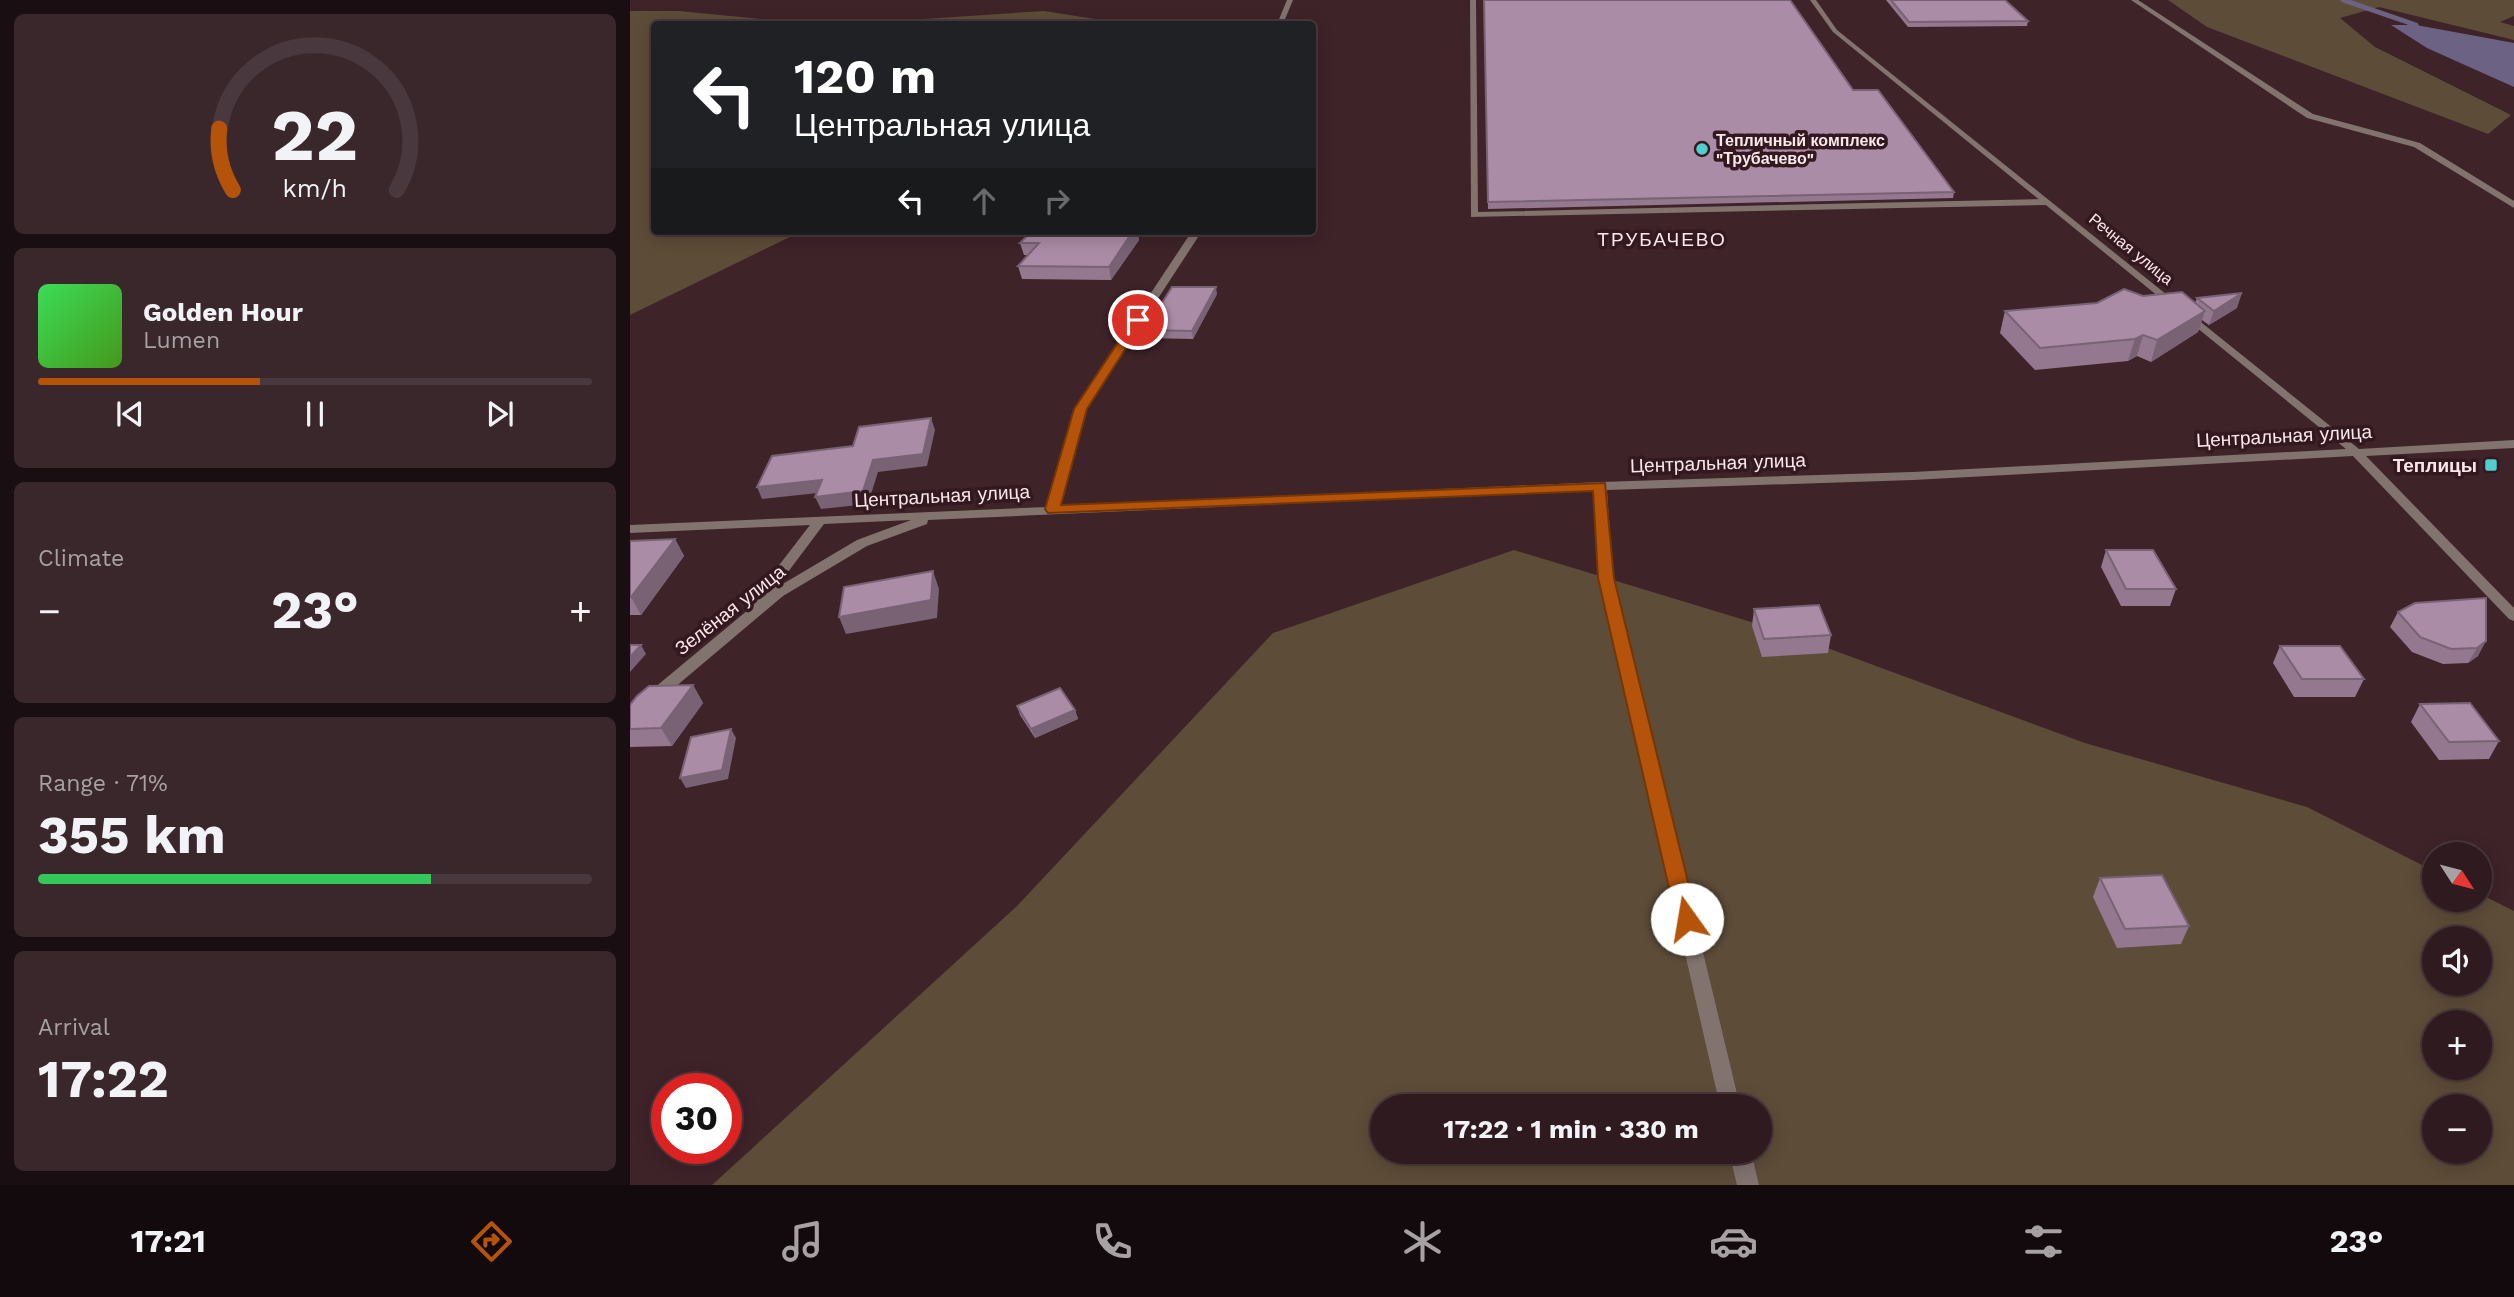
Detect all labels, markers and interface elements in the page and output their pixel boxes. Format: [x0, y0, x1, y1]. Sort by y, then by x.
text: 120 m [794, 47, 936, 105]
icon: left [679, 49, 770, 140]
text: 22 [272, 92, 358, 178]
text: Центральная улица [794, 106, 1090, 144]
place label: Тепличный комплекс "Трубачево" [1716, 131, 1885, 168]
marker: Тепличный комплекс "Трубачево" [1694, 141, 1710, 157]
text: km/h [283, 174, 347, 203]
icon: left [892, 182, 930, 220]
icon: ahead [965, 182, 1003, 220]
icon: right [1038, 182, 1076, 220]
street label: Речная улица [2085, 209, 2177, 289]
district label: ТРУБАЧЕВО [1597, 228, 1727, 251]
pin [1108, 290, 1168, 350]
text: Golden Hour [143, 297, 303, 327]
icon: arrive [1119, 301, 1157, 339]
text: Lumen [143, 327, 220, 354]
icon: previous [111, 395, 149, 433]
icon: pause [296, 395, 334, 433]
icon: next [481, 395, 519, 433]
street label: Центральная улица [2196, 420, 2373, 452]
street label: Центральная улица [1630, 448, 1807, 478]
place label: Теплицы [2393, 454, 2477, 477]
marker: Теплицы [2483, 457, 2499, 473]
street label: Центральная улица [854, 480, 1031, 512]
text: Climate [38, 545, 124, 572]
street label: Зелёная улица [670, 560, 790, 660]
text: 23° [271, 580, 359, 641]
text: − [38, 589, 61, 633]
text: + [569, 589, 592, 633]
text: Range · 71% [38, 770, 168, 797]
text: 355 km [38, 805, 226, 866]
north arrow [2422, 842, 2492, 912]
map controls [2422, 842, 2492, 1164]
position arrow [1650, 882, 1724, 956]
button: sound [2422, 926, 2492, 996]
button: + [2422, 1010, 2492, 1080]
text: Arrival [38, 1014, 110, 1041]
text: 17:22 [38, 1049, 169, 1110]
speed limit sign: 30 [651, 1073, 742, 1164]
button: − [2422, 1094, 2492, 1164]
text: 17:22 · 1 min · 330 m [1443, 1114, 1699, 1144]
icon: directions [467, 1217, 516, 1266]
icon: music [778, 1217, 827, 1266]
icon: phone [1088, 1217, 1137, 1266]
icon: climate [1398, 1217, 1447, 1266]
icon: car [1709, 1217, 1758, 1266]
icon: filters [2019, 1217, 2068, 1266]
text: 17:21 [131, 1222, 206, 1260]
text: 23° [2329, 1222, 2383, 1260]

